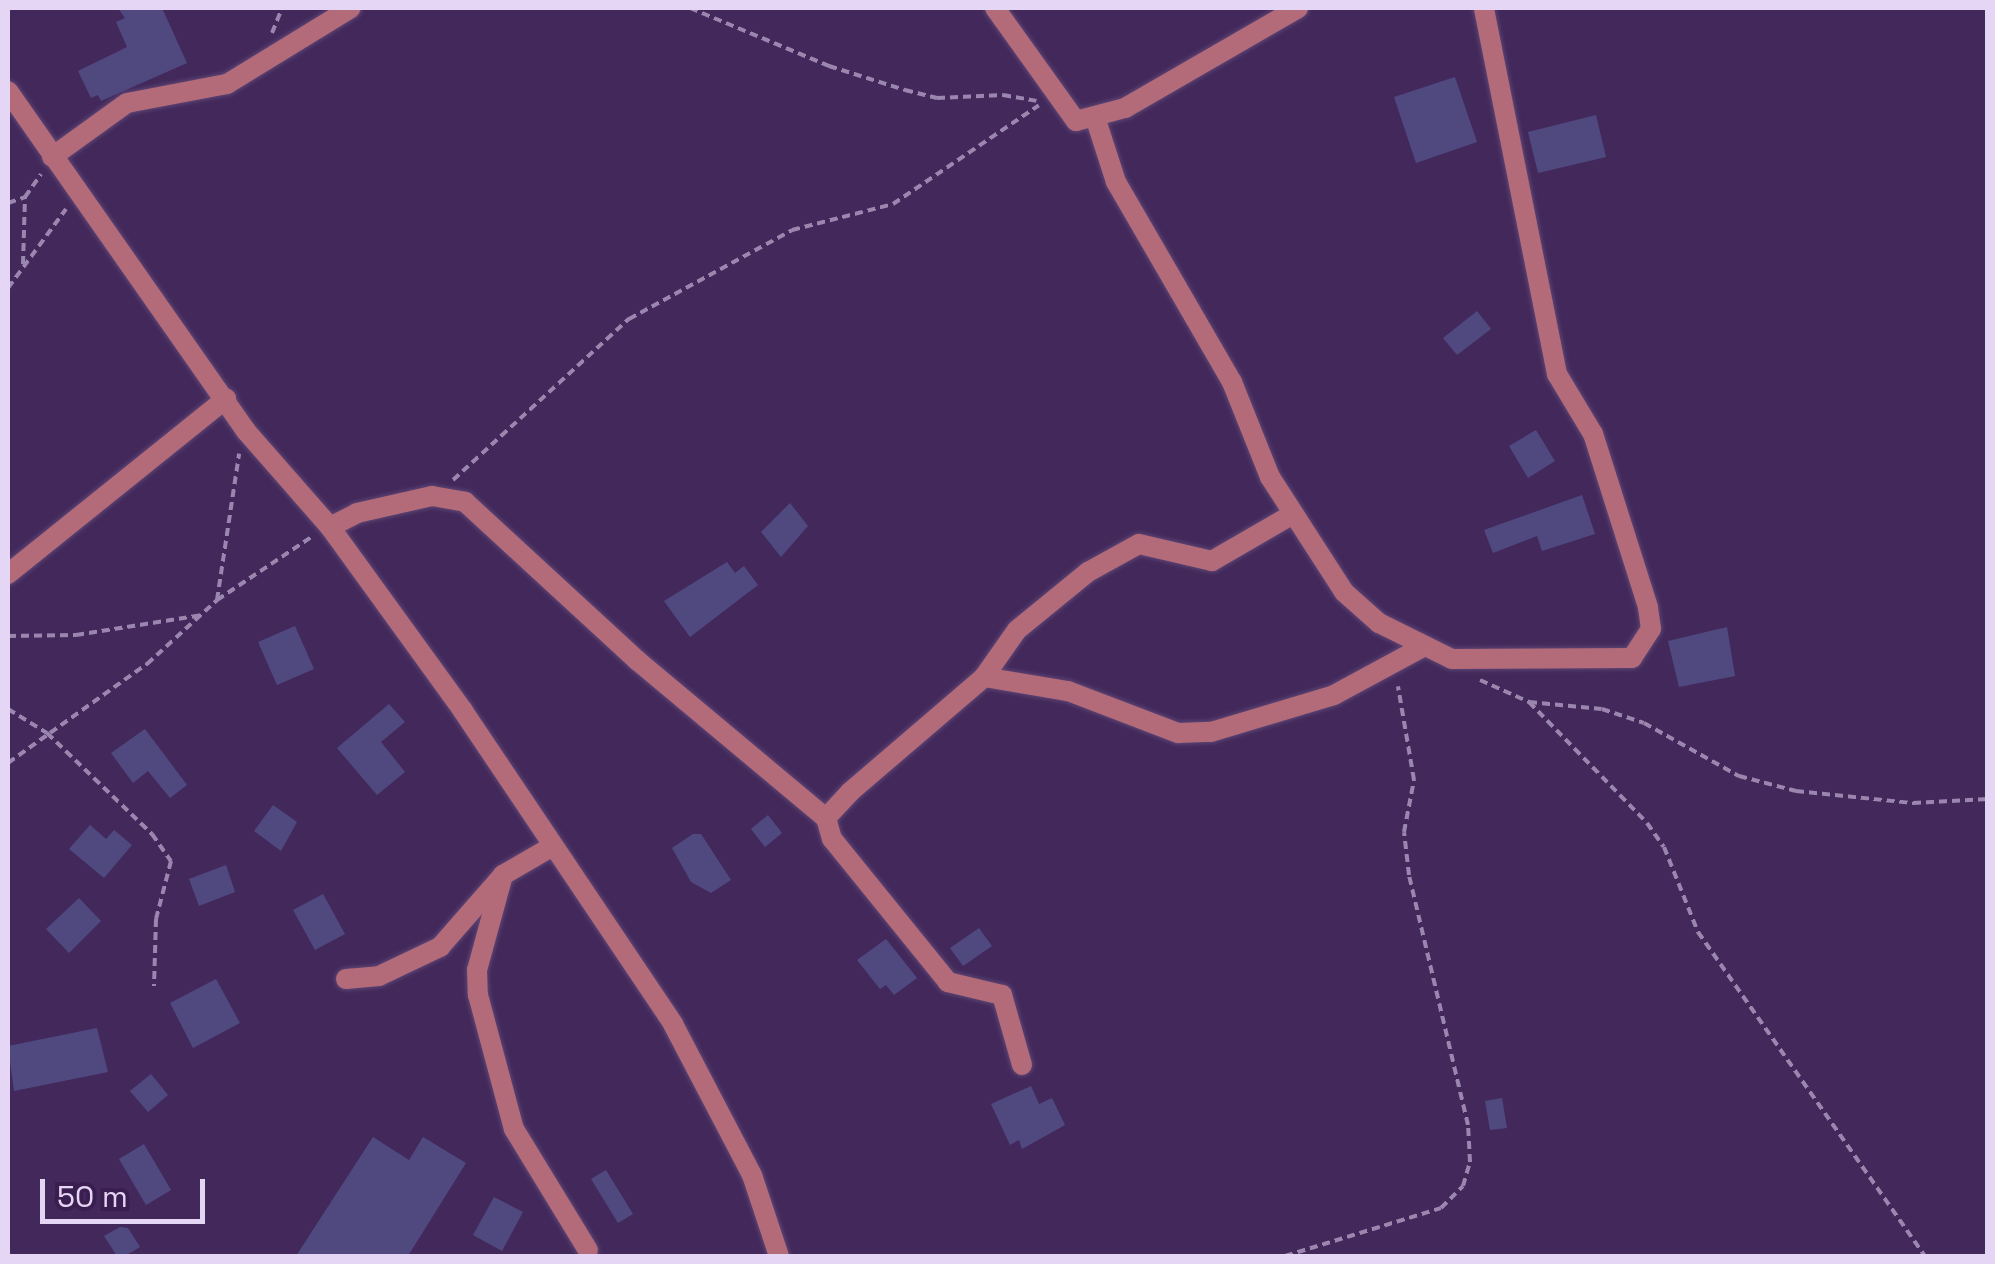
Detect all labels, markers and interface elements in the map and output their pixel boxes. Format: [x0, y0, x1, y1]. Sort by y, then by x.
scale bar [45, 1159, 210, 1221]
text: 50 m [57, 1177, 128, 1216]

